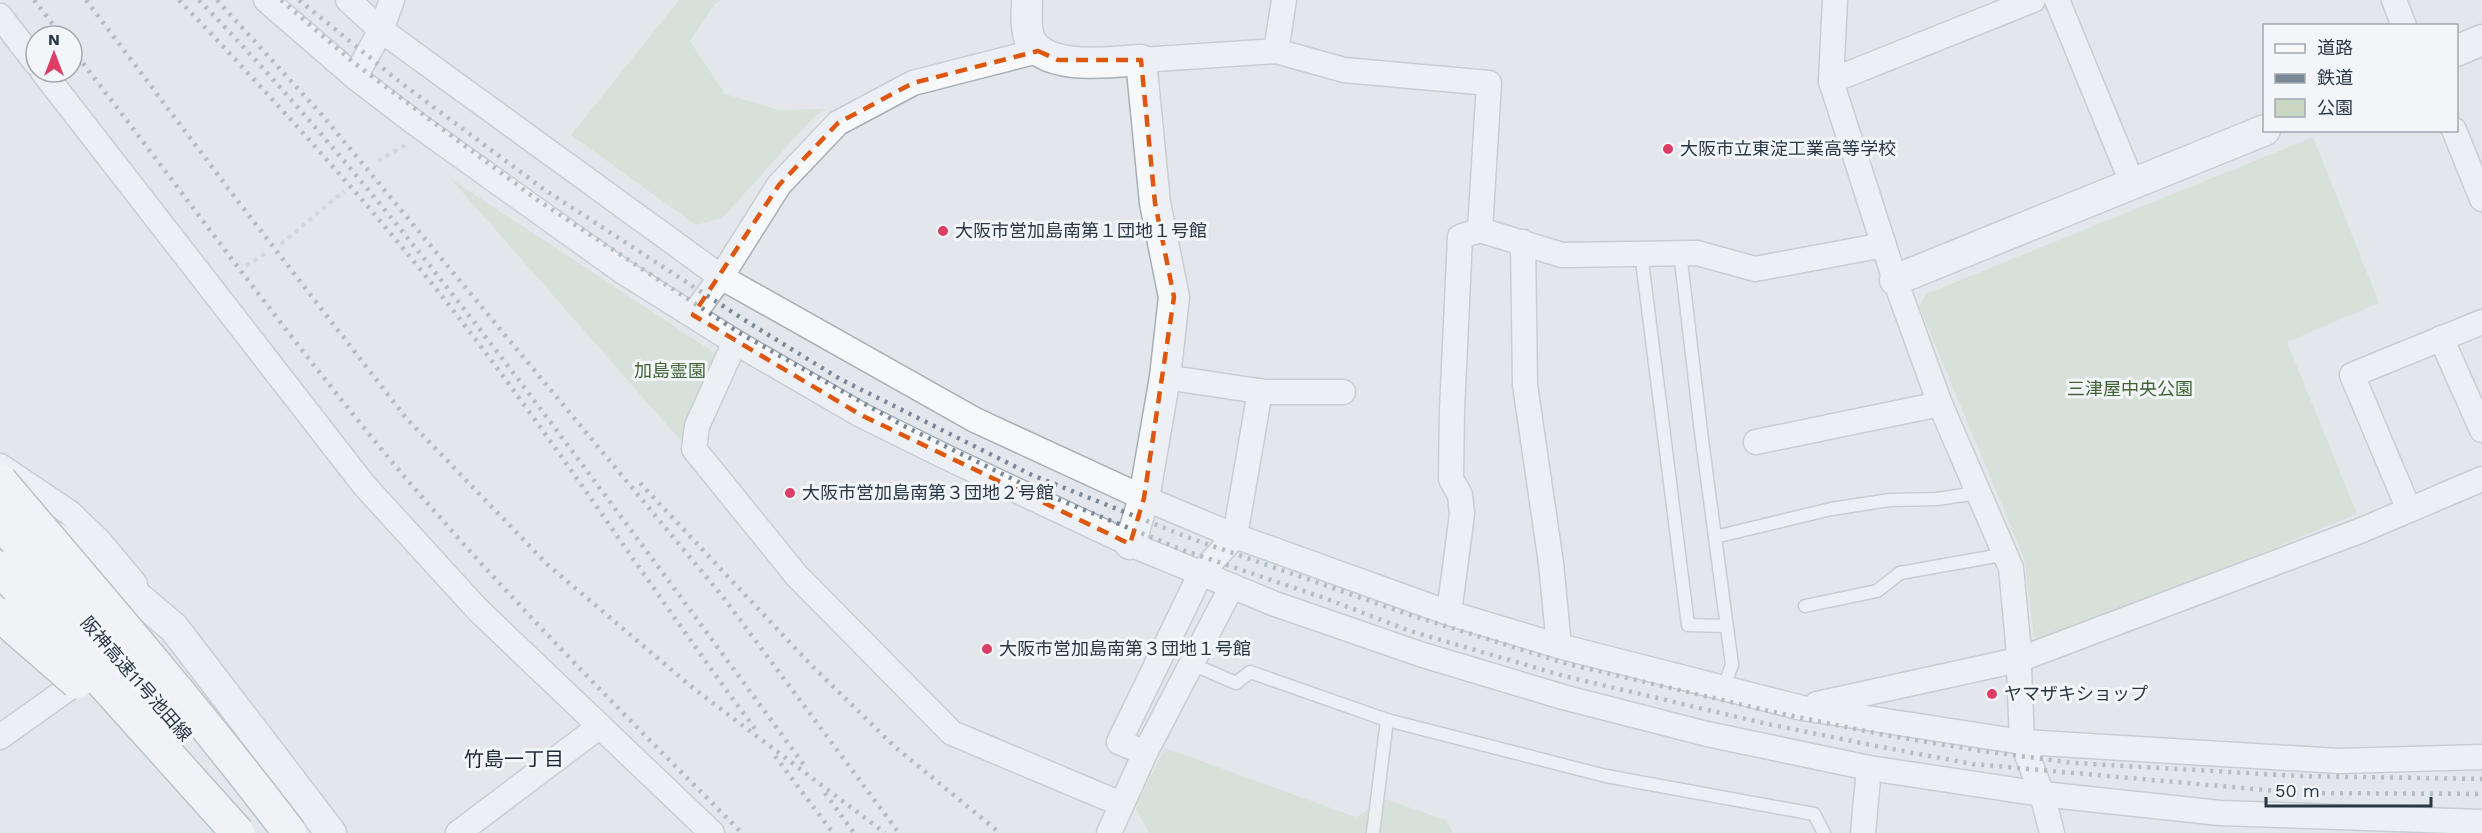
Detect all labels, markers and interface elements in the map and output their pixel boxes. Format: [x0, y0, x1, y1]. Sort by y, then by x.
north arrow [24, 24, 84, 84]
legend [2263, 24, 2458, 132]
text: N [48, 30, 60, 49]
text: 道路 [2317, 37, 2353, 58]
text: 鉄道 [2317, 67, 2353, 88]
text: 公園 [2317, 97, 2353, 118]
place label: 大阪市立東淀工業高等学校 [1680, 138, 1896, 159]
marker: 大阪市立東淀工業高等学校 [1661, 142, 1675, 156]
place label: 大阪市営加島南第１団地１号館 [955, 220, 1207, 241]
marker: 大阪市営加島南第１団地１号館 [936, 224, 950, 238]
park label: 加島霊園 [634, 360, 706, 381]
park label: 三津屋中央公園 [2067, 378, 2193, 399]
place label: 大阪市営加島南第３団地２号館 [802, 482, 1054, 503]
marker: 大阪市営加島南第３団地２号館 [783, 486, 797, 500]
street label: 阪神高速11号池田線 [77, 612, 196, 745]
place label: 大阪市営加島南第３団地１号館 [999, 638, 1251, 659]
marker: 大阪市営加島南第３団地１号館 [980, 642, 994, 656]
place label: ヤマザキショップ [2004, 683, 2148, 704]
marker: ヤマザキショップ [1985, 687, 1999, 701]
district label: 竹島一丁目 [464, 747, 564, 771]
scale bar [2266, 770, 2431, 808]
text: 50 m [2275, 780, 2320, 801]

